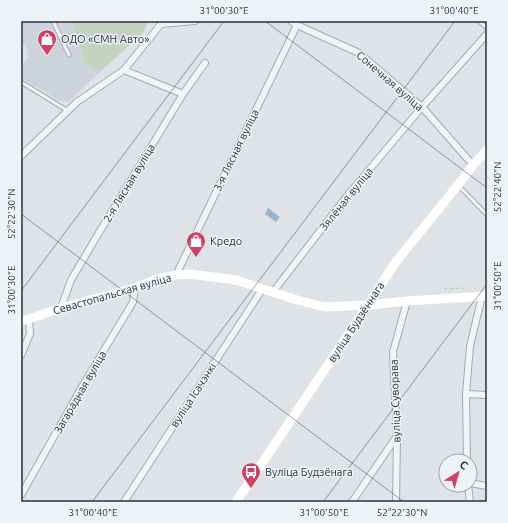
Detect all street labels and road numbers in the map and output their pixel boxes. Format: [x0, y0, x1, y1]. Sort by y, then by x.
street label: Сонечная вуліца [354, 49, 426, 113]
street label: 3-я Лясная вуліца [211, 107, 261, 193]
street label: 2-я Лясная вуліца [101, 142, 157, 224]
street label: Зялёная вуліца [317, 165, 375, 233]
street label: Севастопальская вуліца [52, 271, 172, 317]
street label: вуліца Будзённага [326, 280, 386, 364]
street label: Загарадная вуліца [51, 349, 109, 435]
street label: вуліца Суворава [388, 359, 402, 443]
street label: вуліца Ісачэнкі [168, 361, 218, 429]

